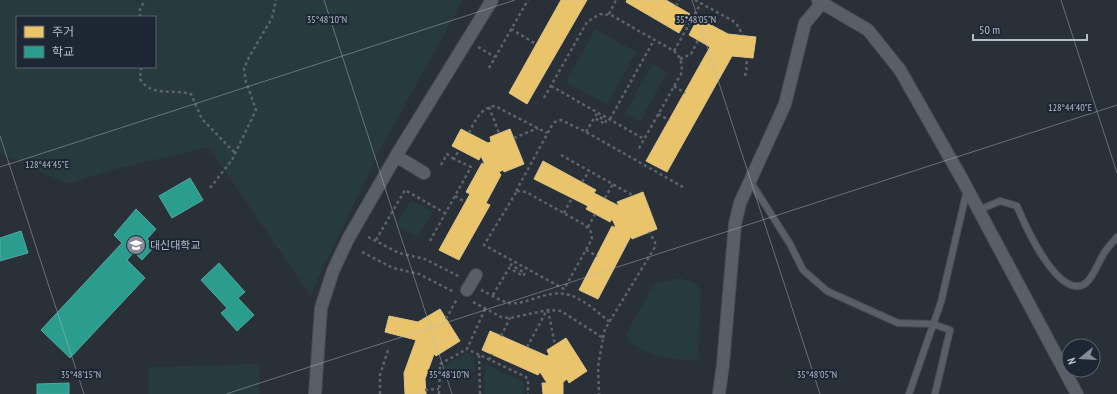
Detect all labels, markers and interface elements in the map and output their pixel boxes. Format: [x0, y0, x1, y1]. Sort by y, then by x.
text: 35°48'10"N [307, 13, 347, 26]
text: 35°48'05"N [676, 13, 716, 26]
legend [16, 16, 156, 68]
scale bar [973, 16, 1087, 42]
text: 50 m [979, 22, 1000, 37]
text: 주거 [52, 24, 74, 39]
text: 학교 [52, 44, 74, 59]
text: 128°44'40"E [1048, 101, 1092, 114]
text: 128°44'45"E [25, 158, 69, 171]
school or university icon: 대신대학교 [125, 234, 147, 256]
place label: 대신대학교 [150, 238, 201, 252]
north arrow [1061, 338, 1101, 378]
text: N [1064, 356, 1079, 366]
text: 35°48'15"N [61, 368, 101, 381]
text: 35°48'10"N [429, 368, 469, 381]
text: 35°48'05"N [797, 368, 837, 381]

